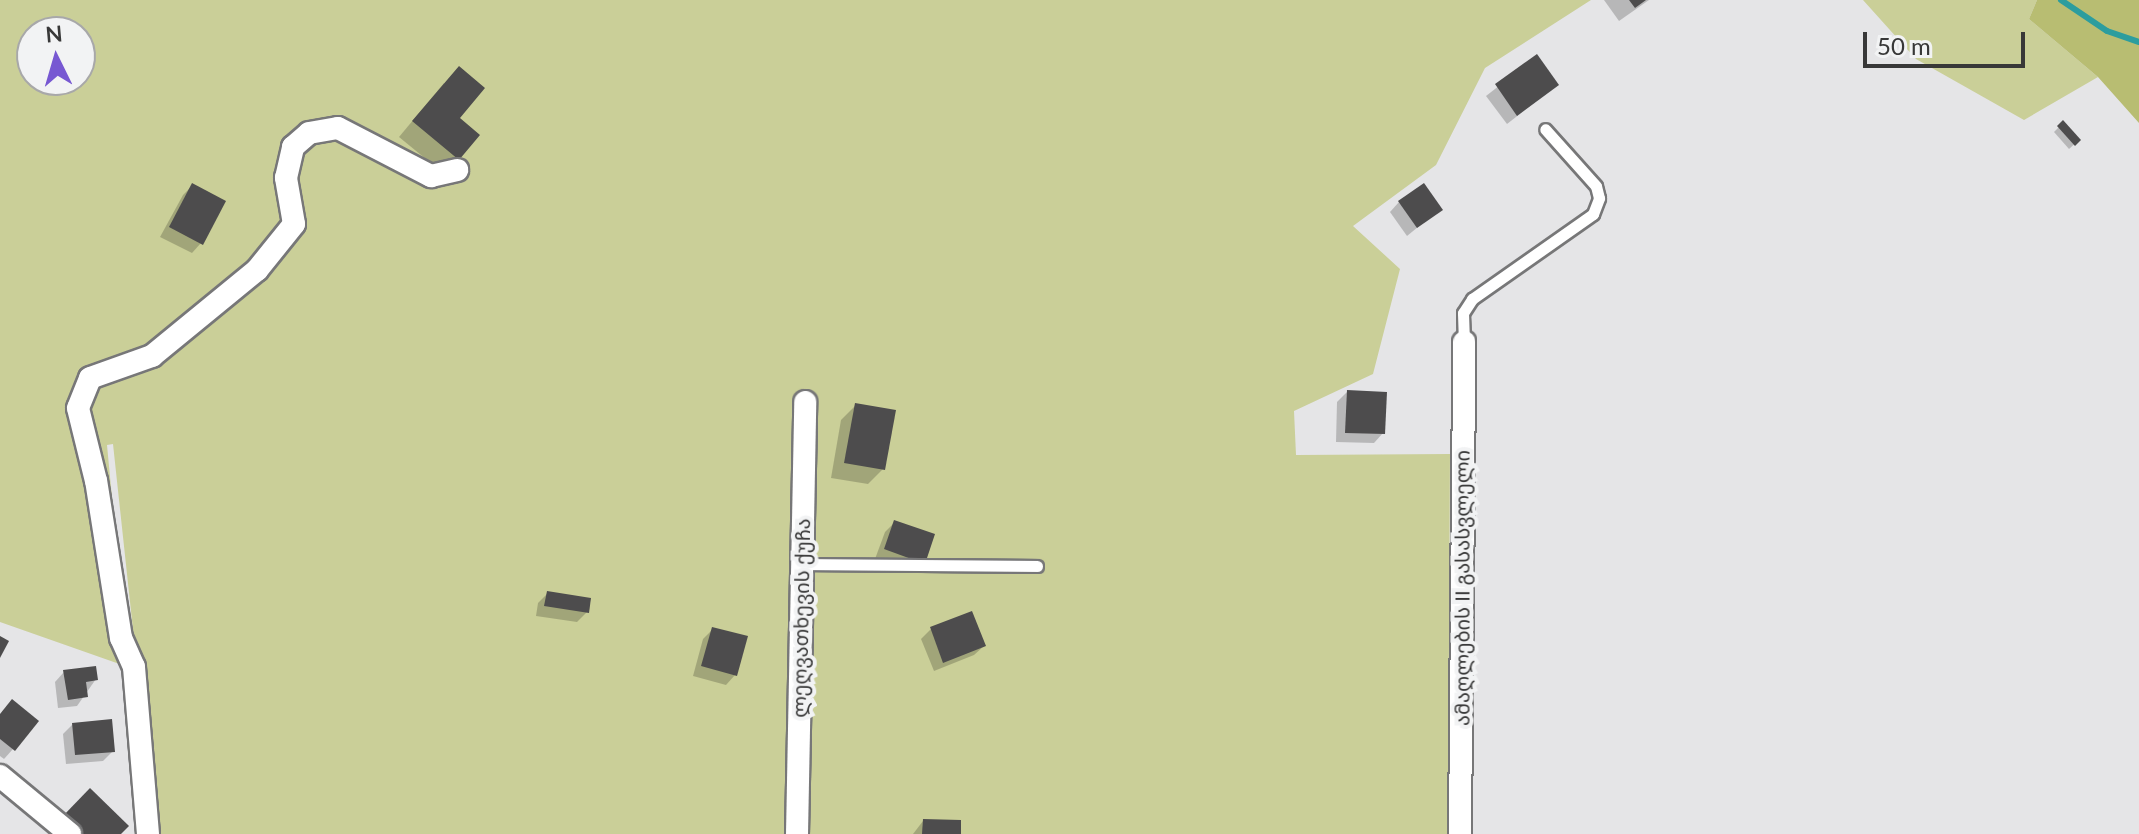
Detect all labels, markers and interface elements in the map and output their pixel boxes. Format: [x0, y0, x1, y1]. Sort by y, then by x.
north arrow [16, 16, 96, 96]
scale bar [1867, 16, 2029, 66]
text: N [44, 19, 64, 48]
text: 50 m [1877, 31, 1931, 60]
street label: ამაღლების II გასასვლელი [1450, 450, 1474, 726]
street label: ლეღვათხევის ქუჩა [787, 518, 815, 718]

